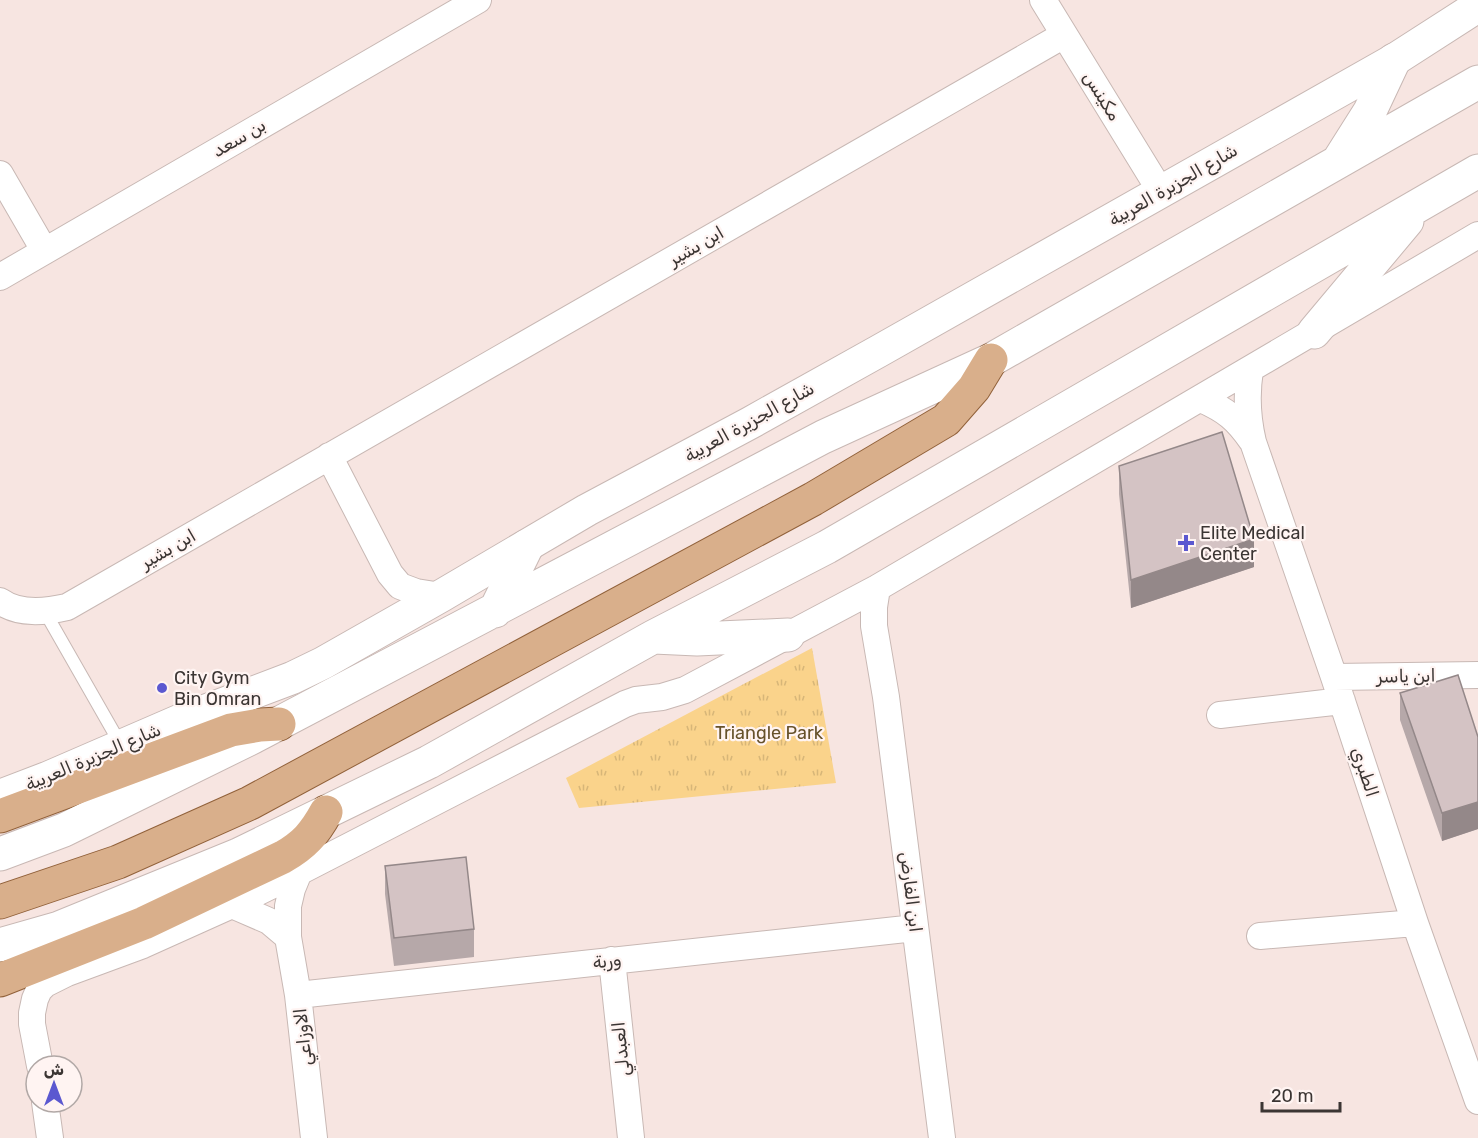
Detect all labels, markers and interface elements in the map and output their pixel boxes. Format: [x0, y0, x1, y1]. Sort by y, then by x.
street label: مكينس [1078, 67, 1126, 125]
street label: بن سعد [208, 114, 270, 162]
street label: شارع الجزيرة العربية [1105, 139, 1242, 232]
street label: ابن بشير [663, 221, 728, 271]
street label: شارع الجزيرة العربية [680, 377, 818, 468]
place label: Elite Medical Center [1200, 522, 1305, 565]
street label: ابن بشير [135, 524, 200, 574]
marker: Elite Medical Center [1177, 534, 1195, 552]
street label: ابن ياسر [1375, 664, 1436, 688]
place label: City Gym Bin Omran [174, 667, 261, 710]
marker: City Gym Bin Omran [155, 681, 169, 695]
street label: شارع الجزيرة العربية [22, 719, 165, 796]
park label: Triangle Park [715, 722, 824, 744]
street label: الطبري [1346, 744, 1383, 800]
street label: ابن الفارض [895, 851, 927, 933]
street label: وربة [591, 949, 623, 973]
street label: الاوزاعي [289, 1007, 319, 1067]
street label: العبدلي [607, 1020, 637, 1078]
north arrow [24, 1054, 84, 1114]
text: ش [44, 1060, 64, 1079]
scale bar [1262, 1075, 1340, 1113]
text: 20 m [1271, 1085, 1313, 1107]

